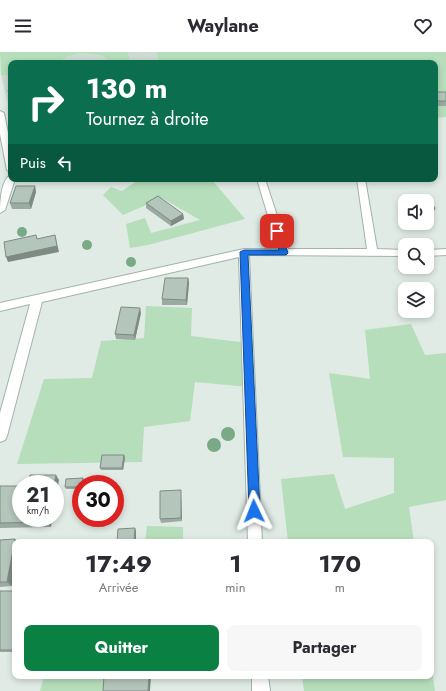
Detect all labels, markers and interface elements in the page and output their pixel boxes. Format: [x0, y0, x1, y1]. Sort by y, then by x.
text: Waylane [187, 13, 259, 39]
icon: menu [12, 15, 34, 37]
icon: heart [412, 15, 434, 37]
text: 130 m [86, 68, 168, 109]
icon: right [20, 76, 72, 128]
text: Tournez à droite [86, 106, 209, 132]
text: Puis [20, 152, 46, 174]
icon: left [54, 152, 76, 174]
map controls [398, 194, 434, 318]
button: sound [398, 194, 434, 230]
pin [260, 214, 294, 248]
icon: arrive [266, 220, 288, 242]
button: search [398, 238, 434, 274]
button: layers [398, 282, 434, 318]
speed limit sign: 30 [72, 475, 124, 527]
text: 21 [26, 481, 50, 510]
position arrow [233, 490, 275, 532]
text: km/h [27, 503, 49, 518]
text: 17:49 [85, 546, 152, 581]
text: 1 [229, 546, 241, 581]
text: 170 [318, 546, 361, 581]
text: Arrivée [99, 578, 138, 597]
text: min [225, 578, 246, 597]
text: m [335, 578, 345, 597]
button: Quitter [24, 625, 219, 671]
button: Partager [227, 625, 422, 671]

